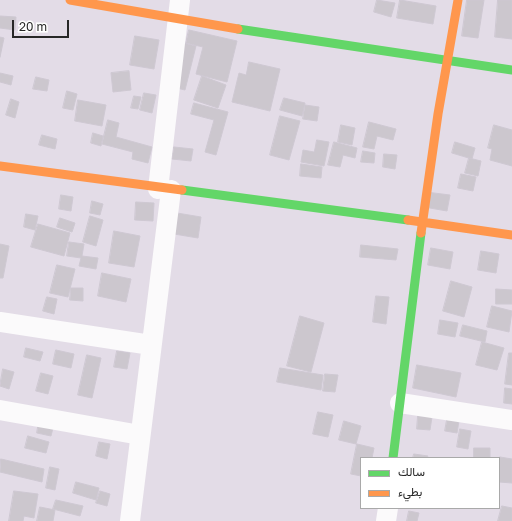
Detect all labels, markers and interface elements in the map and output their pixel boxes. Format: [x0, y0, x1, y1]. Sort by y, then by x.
scale bar [14, 12, 71, 38]
text: 20 m [19, 19, 47, 34]
legend [360, 457, 500, 509]
text: سالك [398, 464, 425, 479]
text: بطيء [398, 484, 422, 499]

